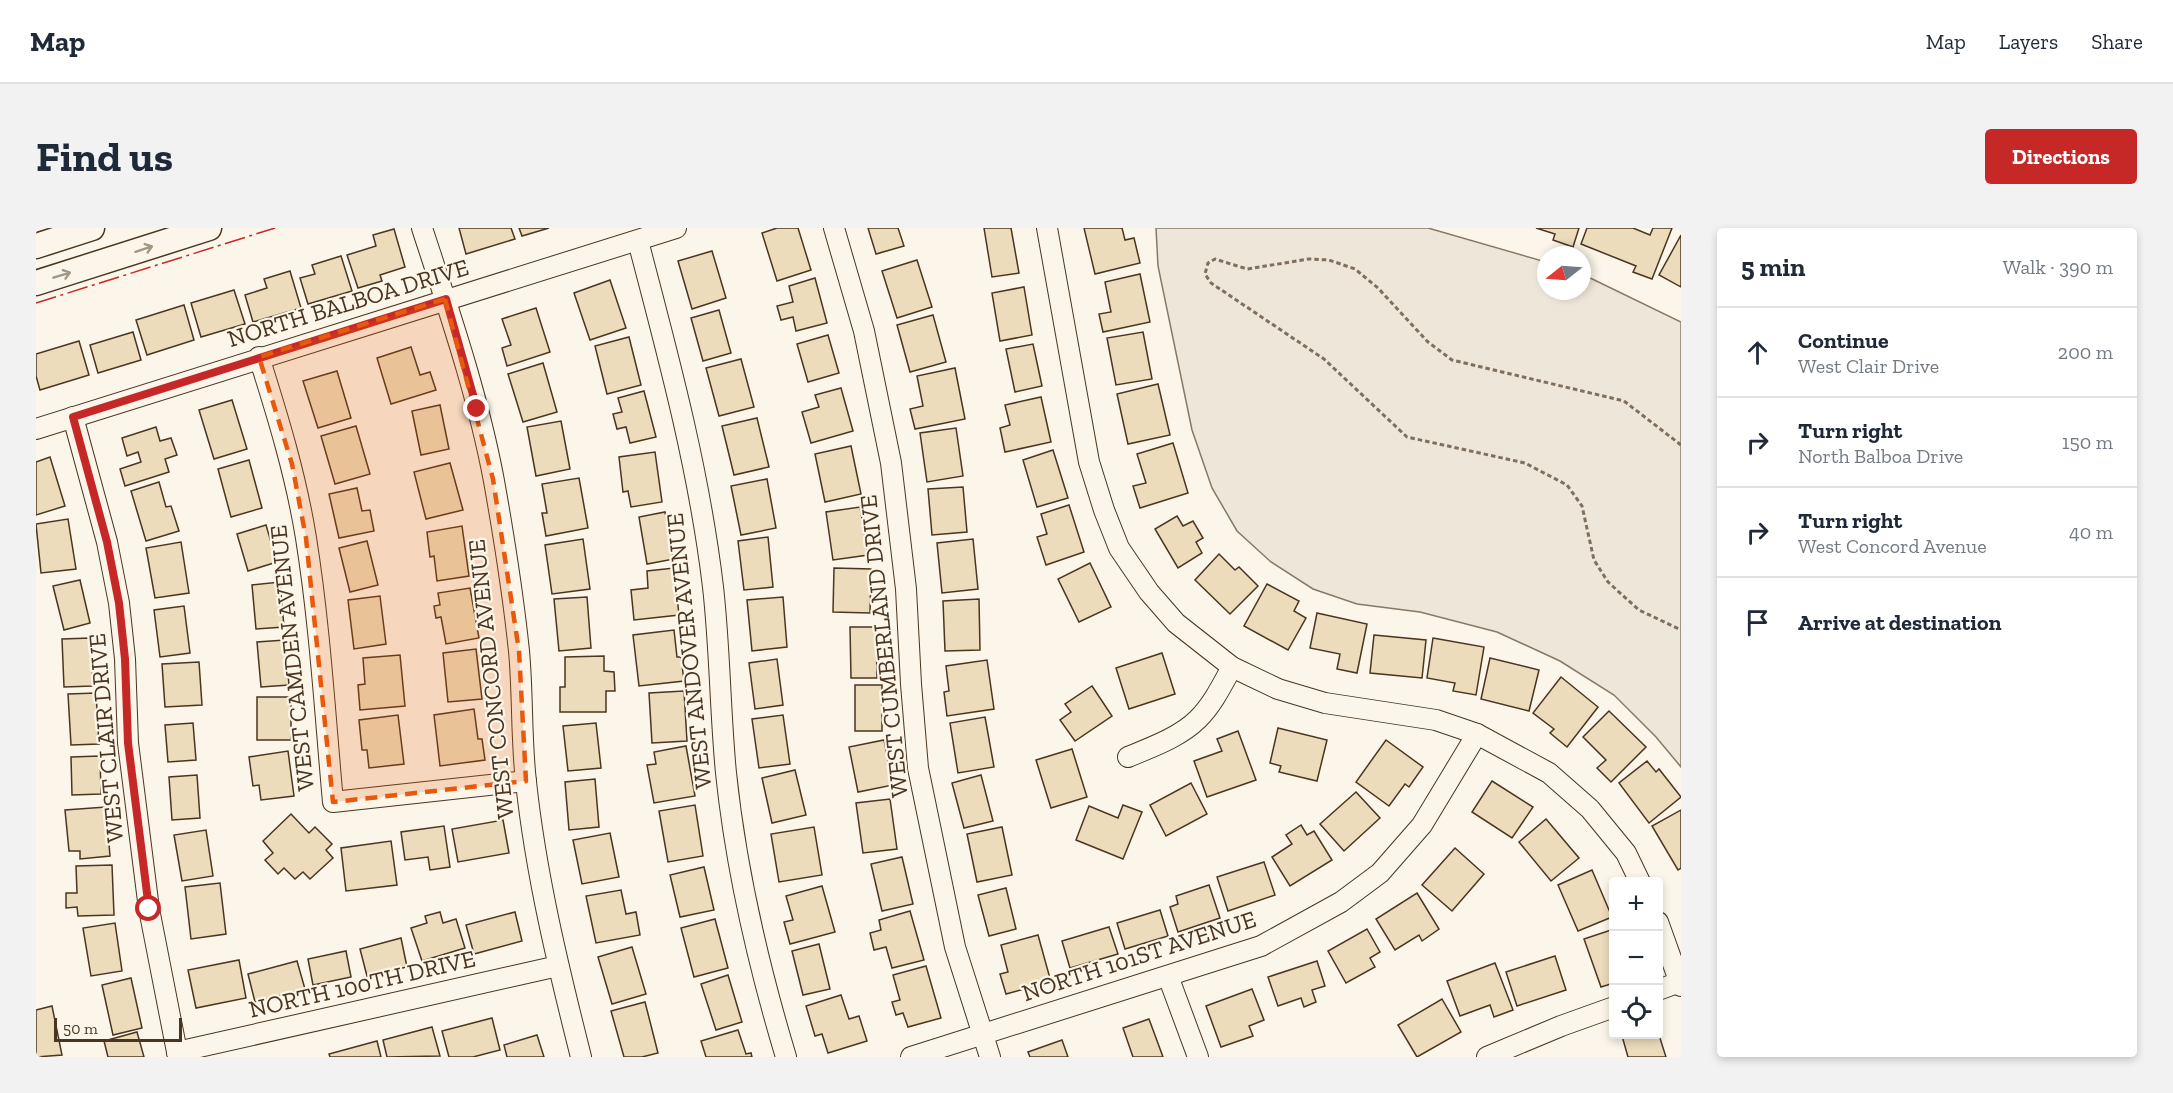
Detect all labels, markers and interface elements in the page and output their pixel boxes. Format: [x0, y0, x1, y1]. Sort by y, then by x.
text: Map [30, 25, 85, 58]
text: Map [1926, 29, 1966, 54]
text: Layers [1999, 29, 2058, 54]
text: Share [2091, 29, 2143, 54]
button: Directions [1985, 129, 2137, 184]
text: Find us [36, 131, 173, 182]
one-way arrow [134, 243, 153, 254]
north arrow [1537, 246, 1591, 300]
text: 5 min [1741, 251, 1805, 283]
street label: NORTH BALBOA DRIVE [224, 252, 472, 353]
text: Walk · 390 m [2003, 255, 2113, 279]
one-way arrow [52, 269, 71, 280]
text: Continue [1798, 327, 1889, 354]
icon: ahead [1741, 336, 1774, 369]
text: 200 m [2058, 340, 2113, 364]
text: West Clair Drive [1798, 354, 1939, 378]
route end [463, 395, 489, 421]
text: Turn right [1798, 417, 1902, 444]
icon: right [1741, 426, 1774, 459]
text: 150 m [2062, 430, 2113, 454]
text: North Balboa Drive [1798, 444, 1963, 468]
street label: WEST CUMBERLAND DRIVE [853, 493, 914, 799]
text: Turn right [1798, 507, 1902, 534]
street label: WEST ANDOVER AVENUE [660, 512, 717, 790]
icon: right [1741, 516, 1774, 549]
text: 40 m [2069, 520, 2113, 544]
street label: WEST CAMDEN AVENUE [263, 524, 320, 792]
text: West Concord Avenue [1798, 534, 1987, 558]
street label: WEST CONCORD AVENUE [461, 538, 520, 820]
icon: arrive [1741, 606, 1774, 639]
text: Arrive at destination [1798, 609, 2001, 636]
street label: WEST CLAIR DRIVE [82, 632, 129, 844]
map controls [1609, 877, 1663, 1039]
button: + [1609, 877, 1663, 931]
route start [135, 895, 161, 921]
street label: NORTH 101ST AVENUE [1018, 904, 1260, 1007]
button: − [1609, 931, 1663, 985]
street label: NORTH 100TH DRIVE [246, 943, 478, 1024]
button: locate [1609, 985, 1663, 1039]
scale bar [54, 1015, 182, 1042]
text: 50 m [63, 1019, 98, 1038]

